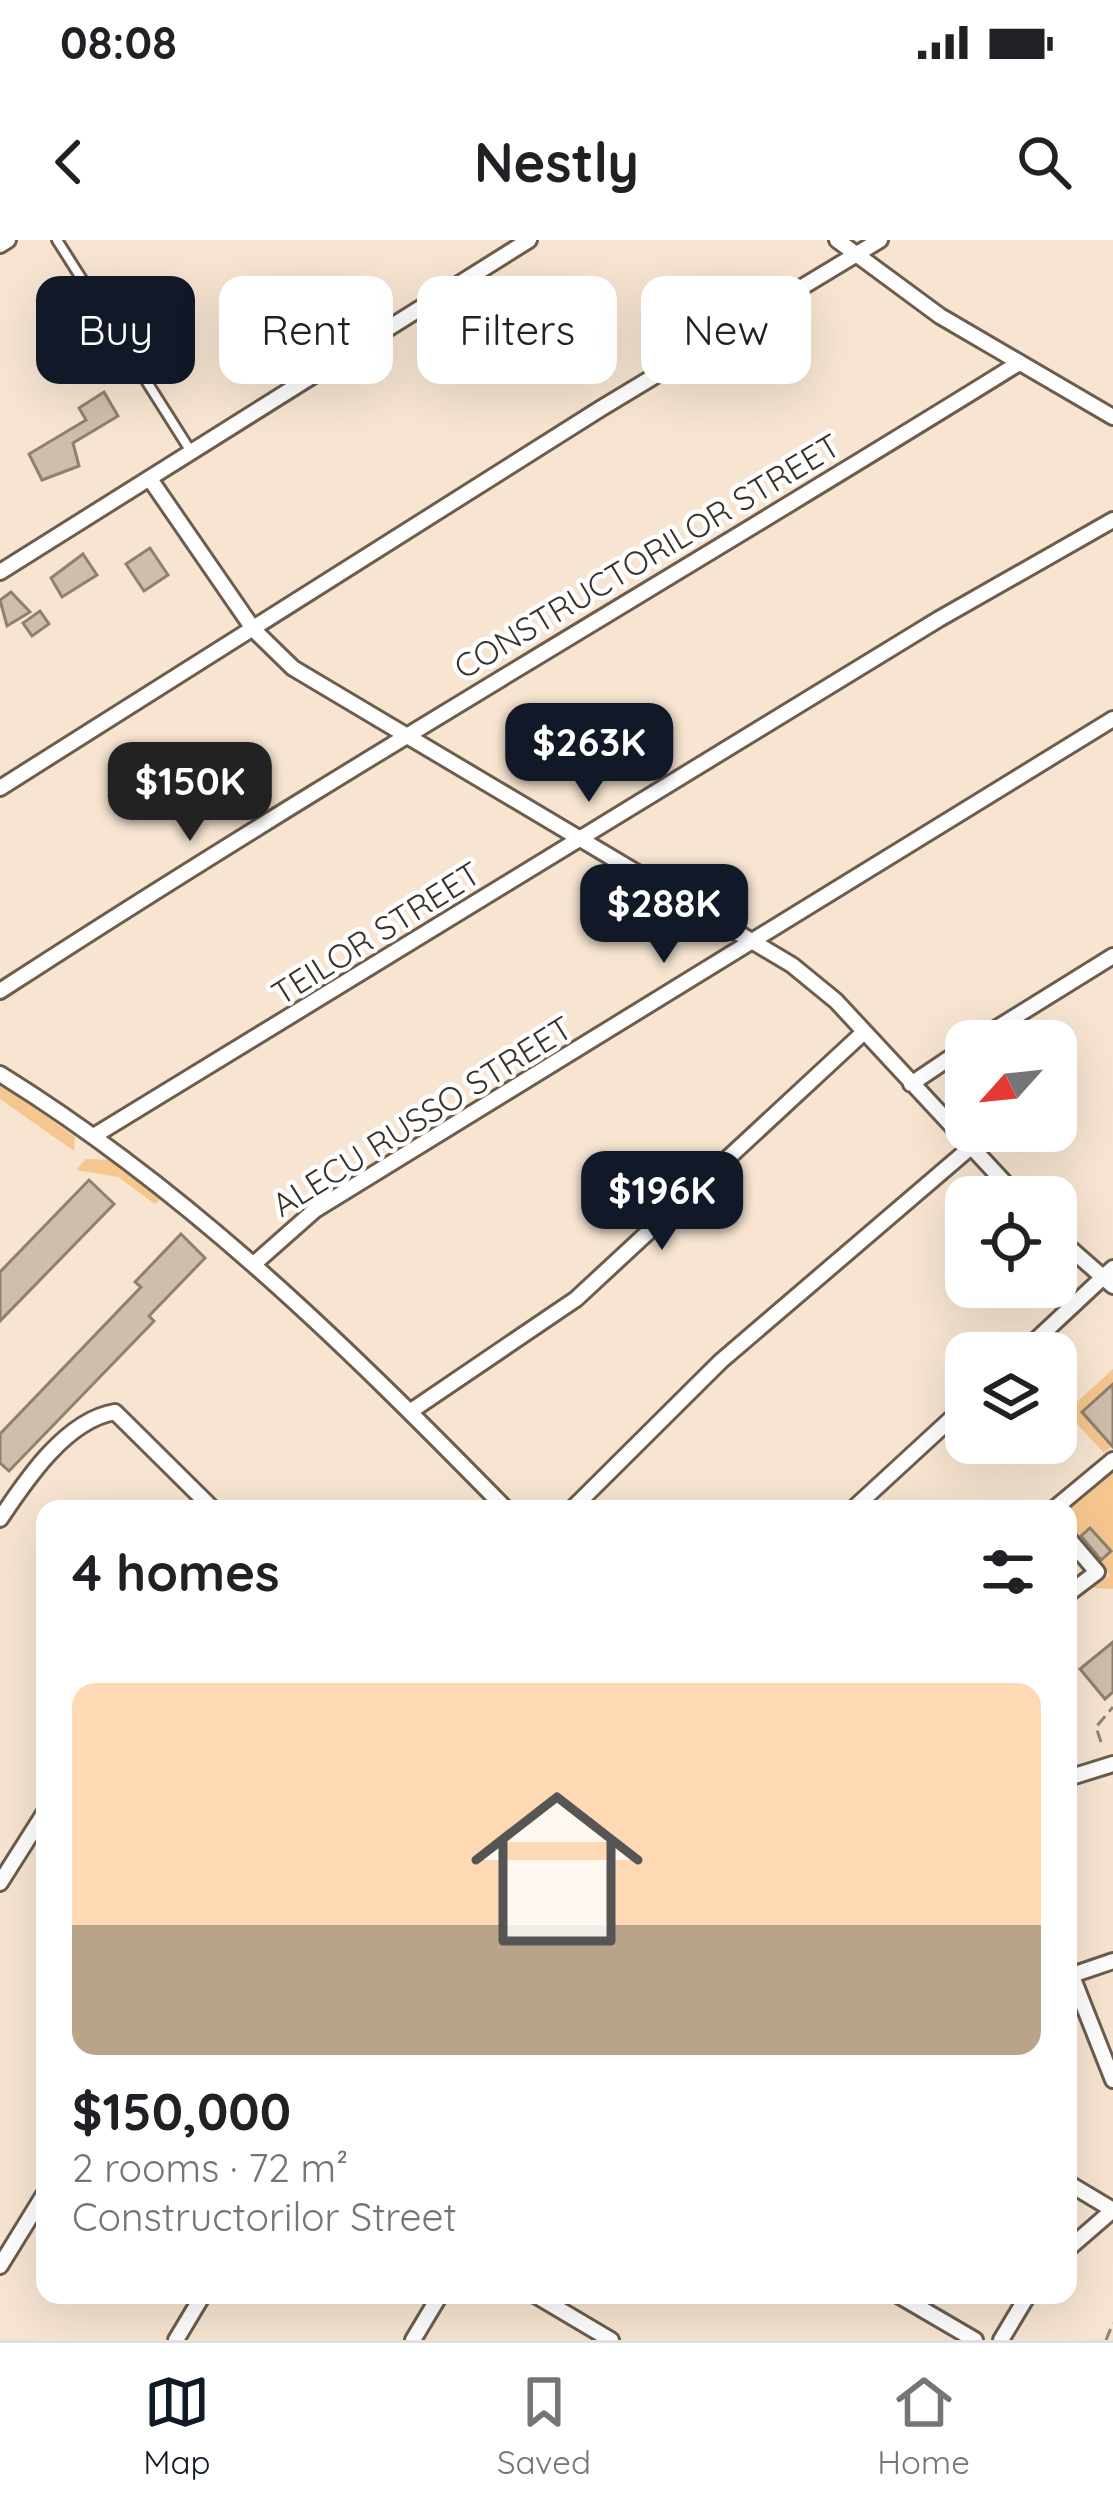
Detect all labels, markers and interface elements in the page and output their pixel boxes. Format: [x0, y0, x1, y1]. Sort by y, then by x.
text: 08:08 [60, 14, 177, 70]
text: Nestly [474, 128, 639, 196]
icon: back [36, 129, 102, 195]
icon: search [1011, 129, 1077, 195]
chip: Buy [36, 276, 195, 384]
chip: Rent [219, 276, 393, 384]
chip: Filters [417, 276, 617, 384]
chip: New [641, 276, 811, 384]
street label: CONSTRUCTORILOR STREET [446, 424, 847, 687]
pin: $263K [505, 703, 673, 805]
text: $263K [532, 717, 646, 766]
pin: $150K [106, 742, 274, 844]
text: $150K [135, 756, 245, 805]
street label: TEILOR STREET [264, 852, 488, 1013]
pin: $288K [580, 864, 748, 966]
text: $288K [607, 878, 721, 927]
street label: ALECU RUSSO STREET [264, 1006, 579, 1225]
north arrow [945, 1020, 1077, 1152]
map controls [945, 1020, 1077, 1464]
pin: $196K [578, 1151, 746, 1253]
text: $196K [608, 1165, 716, 1214]
button: locate [945, 1176, 1077, 1308]
button: layers [945, 1332, 1077, 1464]
icon: filters [975, 1539, 1041, 1605]
text: 4 homes [72, 1540, 280, 1604]
icon: home [449, 1761, 665, 1977]
text: $150,000 [72, 2079, 291, 2143]
text: 2 rooms · 72 m² [72, 2143, 348, 2192]
text: Constructorilor Street [72, 2192, 457, 2241]
tab: Map [143, 2369, 210, 2482]
tab: Saved [497, 2369, 591, 2482]
tab: Home [877, 2369, 970, 2482]

